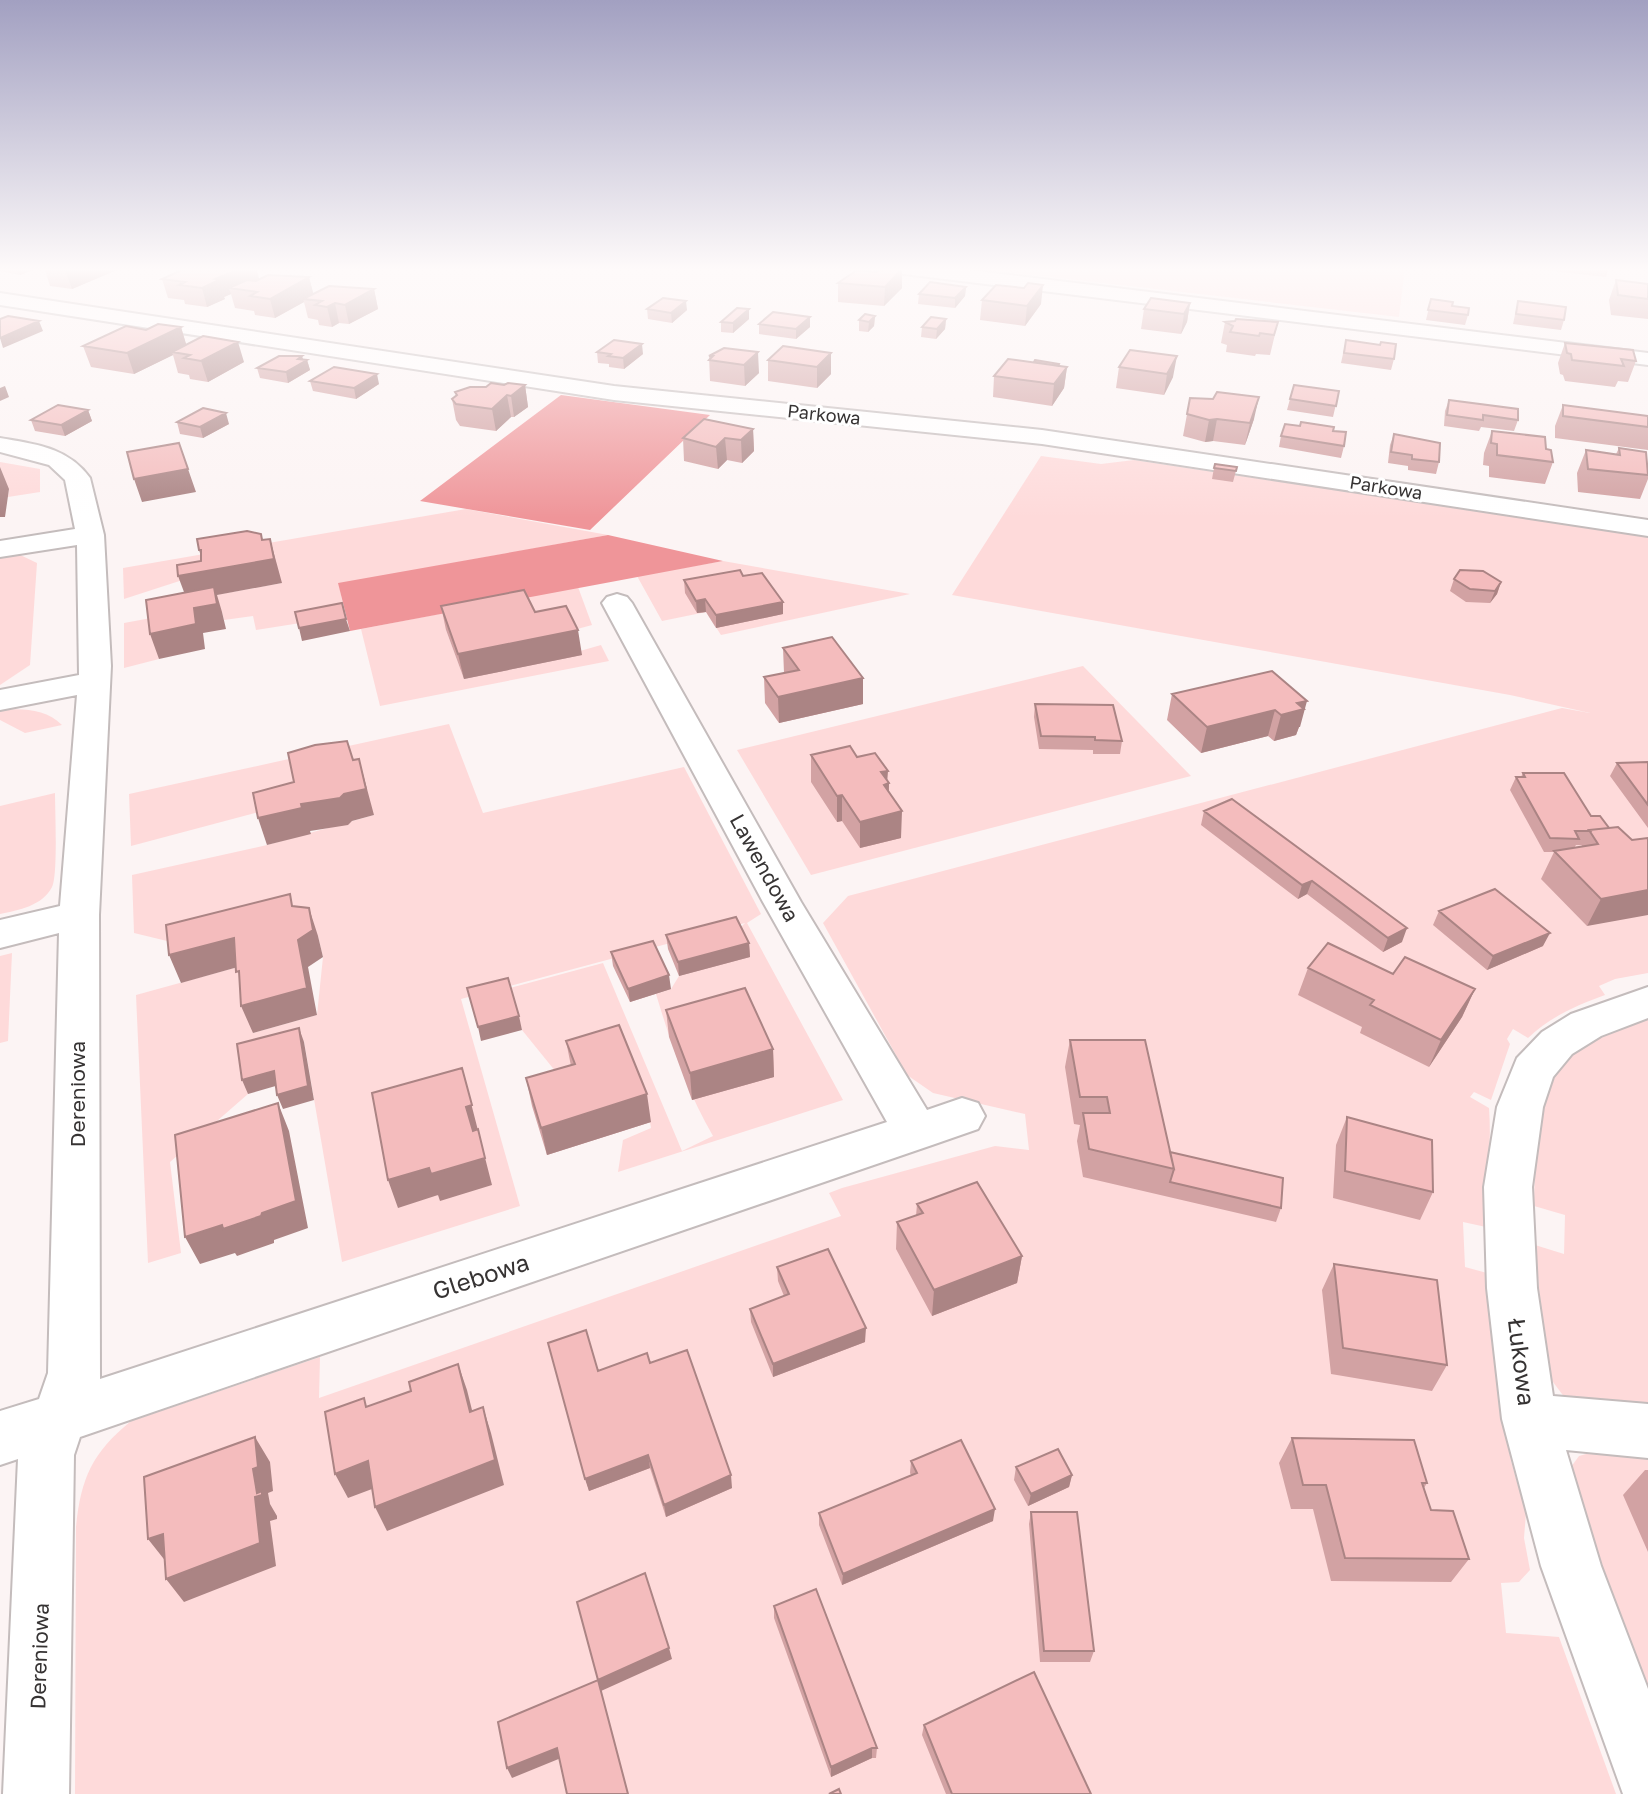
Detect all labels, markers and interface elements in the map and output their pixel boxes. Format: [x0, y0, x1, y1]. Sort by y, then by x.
street label: Parkowa [786, 399, 862, 429]
street label: Parkowa [1348, 470, 1424, 504]
street label: Lawendowa [725, 809, 805, 926]
street label: Dereniowa [64, 1041, 90, 1147]
street label: Glebowa [429, 1246, 532, 1305]
street label: Łukowa [1503, 1316, 1542, 1407]
street label: Dereniowa [24, 1602, 54, 1710]

